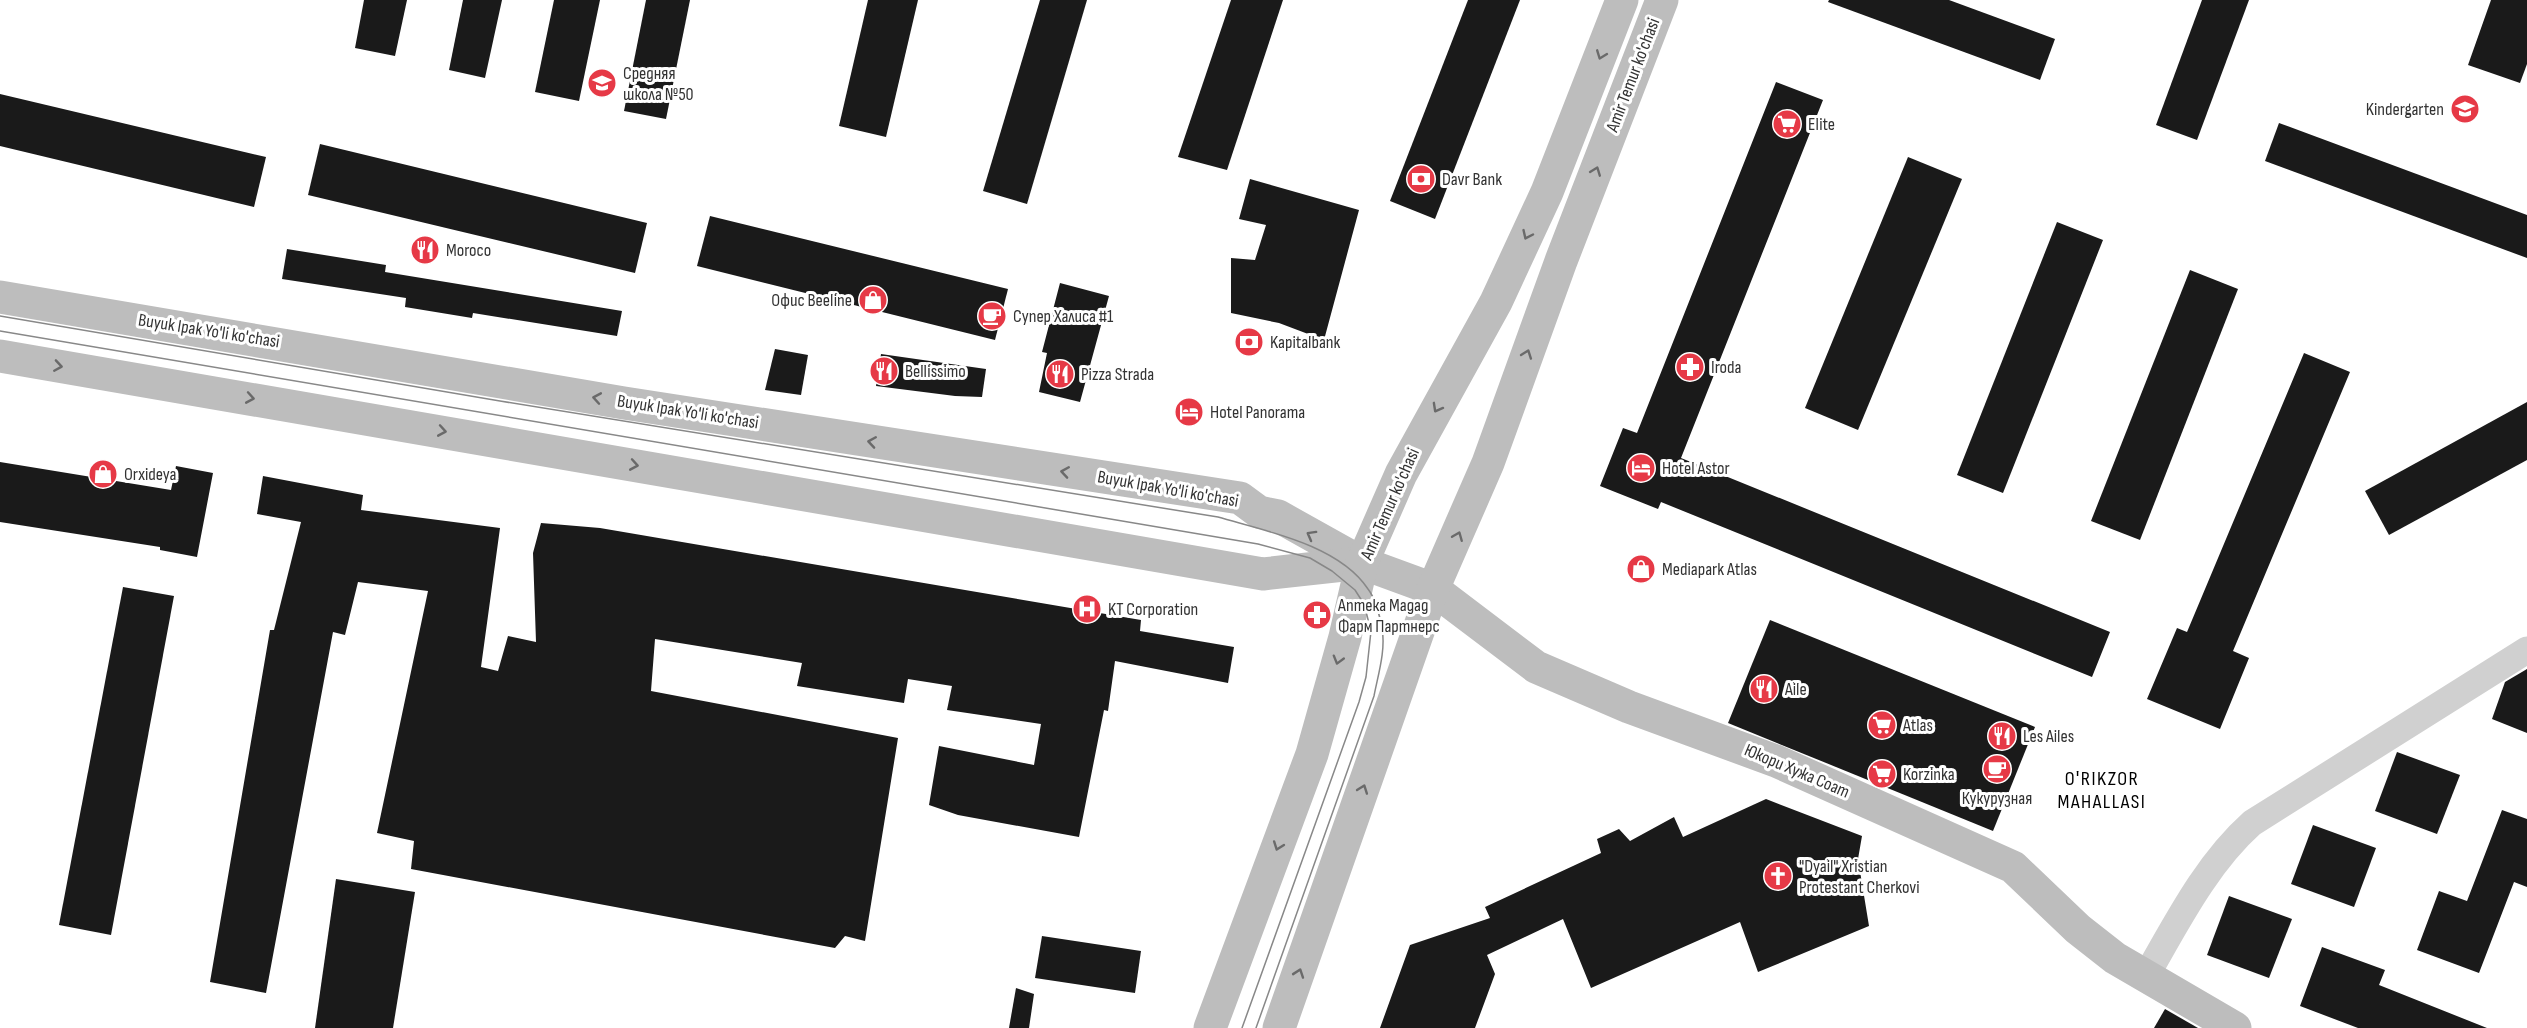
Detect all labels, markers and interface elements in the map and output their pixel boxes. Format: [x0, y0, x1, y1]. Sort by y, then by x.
street label: Amir Temur ko'chasi [1601, 15, 1664, 136]
one-way arrow [1596, 48, 1608, 59]
place label: Средняя школа №50 [623, 63, 694, 105]
school or university icon: Средняя школа №50 [586, 67, 618, 99]
school or university icon: Kindergarten [2449, 93, 2481, 125]
place label: Kindergarten [2366, 99, 2444, 120]
supermarket icon: Elite [1771, 108, 1803, 140]
place label: Elite [1808, 114, 1835, 135]
bank icon: Davr Bank [1405, 163, 1437, 195]
one-way arrow [1589, 166, 1601, 177]
place label: Davr Bank [1442, 169, 1502, 190]
one-way arrow [1523, 229, 1535, 240]
restaurant icon: Moroco [409, 234, 441, 266]
place label: Moroco [446, 240, 491, 261]
shop icon: Офис Beeline [857, 284, 889, 316]
place label: Офис Beeline [771, 290, 852, 311]
cafe icon: Супер Халиса #1 [976, 300, 1008, 332]
place label: Супер Халиса #1 [1013, 306, 1114, 327]
street label: Buyuk Ipak Yo'li ko'chasi [137, 309, 281, 353]
bank icon: Kapitalbank [1233, 326, 1265, 358]
place label: Kapitalbank [1270, 332, 1341, 353]
one-way arrow [1520, 349, 1533, 360]
pharmacy icon: Iroda [1674, 351, 1706, 383]
restaurant icon: Bellissimo [868, 355, 900, 387]
place label: Iroda [1711, 357, 1741, 378]
restaurant icon: Pizza Strada [1044, 358, 1076, 390]
one-way arrow [53, 359, 62, 371]
place label: Bellissimo [905, 361, 966, 382]
place label: Pizza Strada [1081, 364, 1154, 385]
street label: Buyuk Ipak Yo'li ko'chasi [616, 390, 760, 434]
one-way arrow [245, 391, 255, 404]
one-way arrow [592, 392, 602, 405]
hotel icon: Hotel Panorama [1173, 396, 1205, 428]
one-way arrow [1433, 401, 1444, 412]
place label: Hotel Panorama [1210, 402, 1305, 423]
one-way arrow [437, 424, 447, 437]
one-way arrow [868, 436, 877, 448]
street label: Amir Temur ko'chasi [1356, 445, 1424, 564]
hotel icon: Hotel Astor [1625, 452, 1657, 484]
shop icon: Orxideya [87, 458, 119, 490]
one-way arrow [629, 458, 639, 471]
place label: Hotel Astor [1662, 458, 1730, 479]
place label: Orxideya [124, 464, 177, 485]
one-way arrow [1060, 466, 1070, 478]
street label: Buyuk Ipak Yo'li ko'chasi [1096, 466, 1240, 512]
one-way arrow [1307, 530, 1317, 542]
one-way arrow [1451, 531, 1463, 542]
shop icon: Mediapark Atlas [1625, 553, 1657, 585]
place label: Mediapark Atlas [1662, 559, 1757, 580]
hospital icon: KT Corporation [1071, 593, 1103, 625]
place label: Аптека Мадад Фарм Партнерс [1337, 595, 1440, 637]
place label: KT Corporation [1108, 599, 1198, 620]
pharmacy icon: Аптека Мадад Фарм Партнерс [1301, 599, 1333, 631]
one-way arrow [1333, 655, 1346, 665]
restaurant icon: Aile [1748, 673, 1780, 705]
place label: Aile [1784, 679, 1807, 700]
supermarket icon: Atlas [1866, 709, 1898, 741]
place label: Atlas [1902, 715, 1933, 736]
restaurant icon: Les Ailes [1986, 720, 2018, 752]
place label: Les Ailes [2023, 726, 2074, 747]
street label: Юкори Хужа Соат [1741, 739, 1853, 803]
cafe icon: Кукурузная [1981, 753, 2013, 785]
supermarket icon: Korzinka [1866, 758, 1898, 790]
place label: Korzinka [1903, 764, 1955, 785]
district label: O'RIKZOR MAHALLASI [2058, 767, 2146, 814]
one-way arrow [1356, 784, 1368, 795]
place label: Кукурузная [1962, 788, 2032, 809]
one-way arrow [1272, 840, 1285, 850]
place label: "Dyail" Xristian Protestant Cherkovi [1799, 856, 1920, 898]
church icon: "Dyail" Xristian Protestant Cherkovi [1762, 860, 1794, 892]
one-way arrow [1292, 968, 1304, 979]

